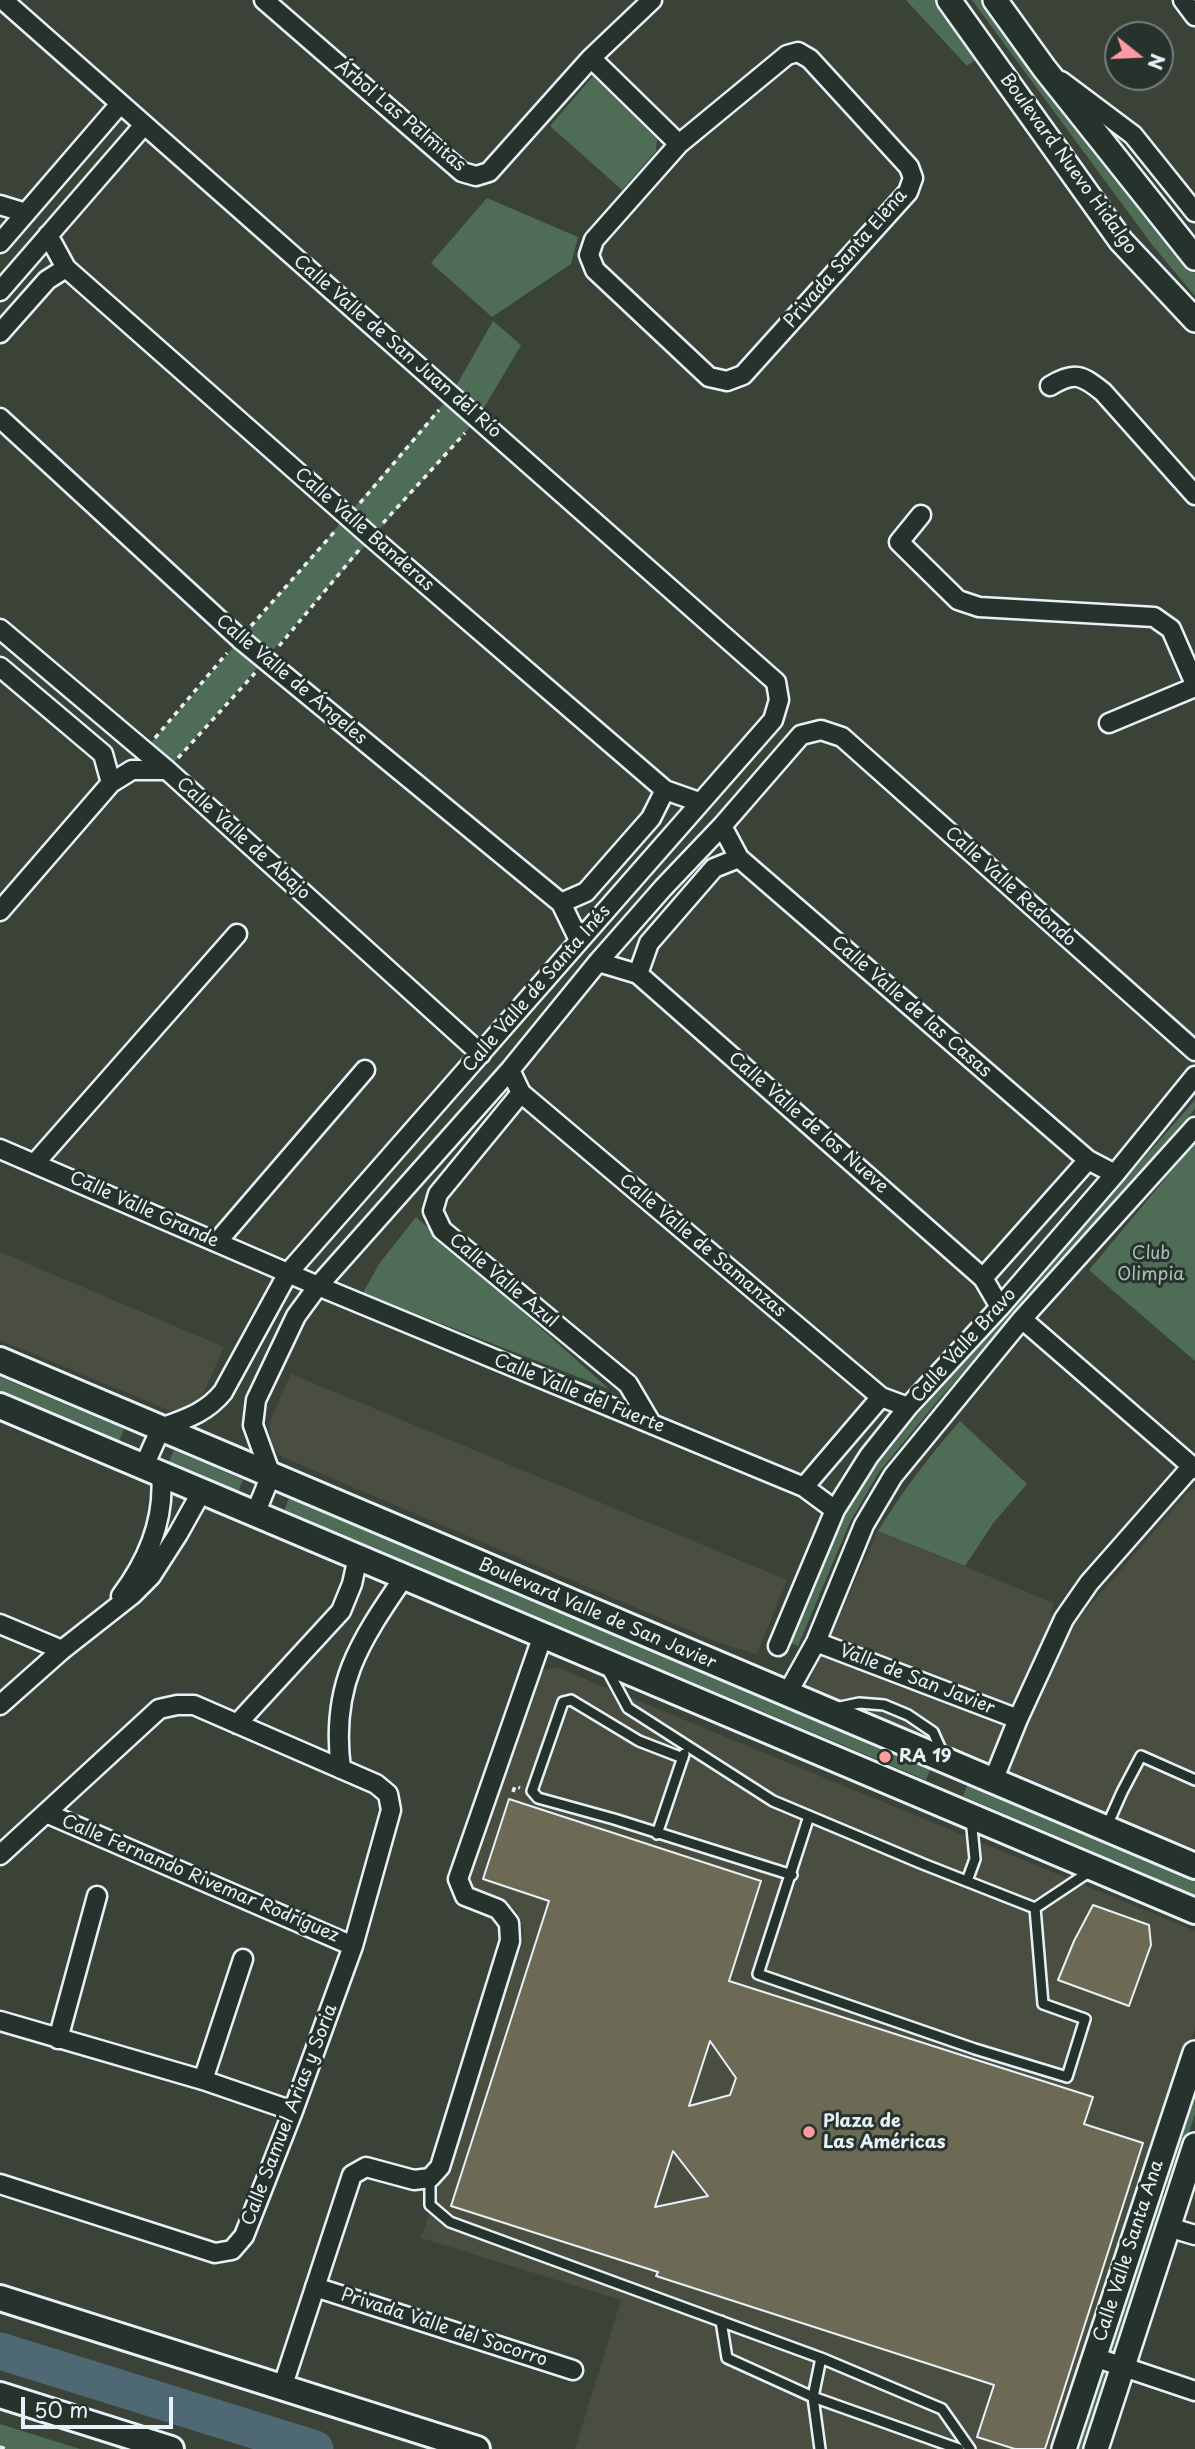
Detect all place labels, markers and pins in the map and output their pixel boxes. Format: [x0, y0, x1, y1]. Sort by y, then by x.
place label: RA 19 [899, 1746, 952, 1768]
marker: RA 19 [877, 1749, 893, 1765]
place label: Plaza de Las Américas [823, 2111, 946, 2154]
marker: Plaza de Las Américas [801, 2124, 817, 2140]

